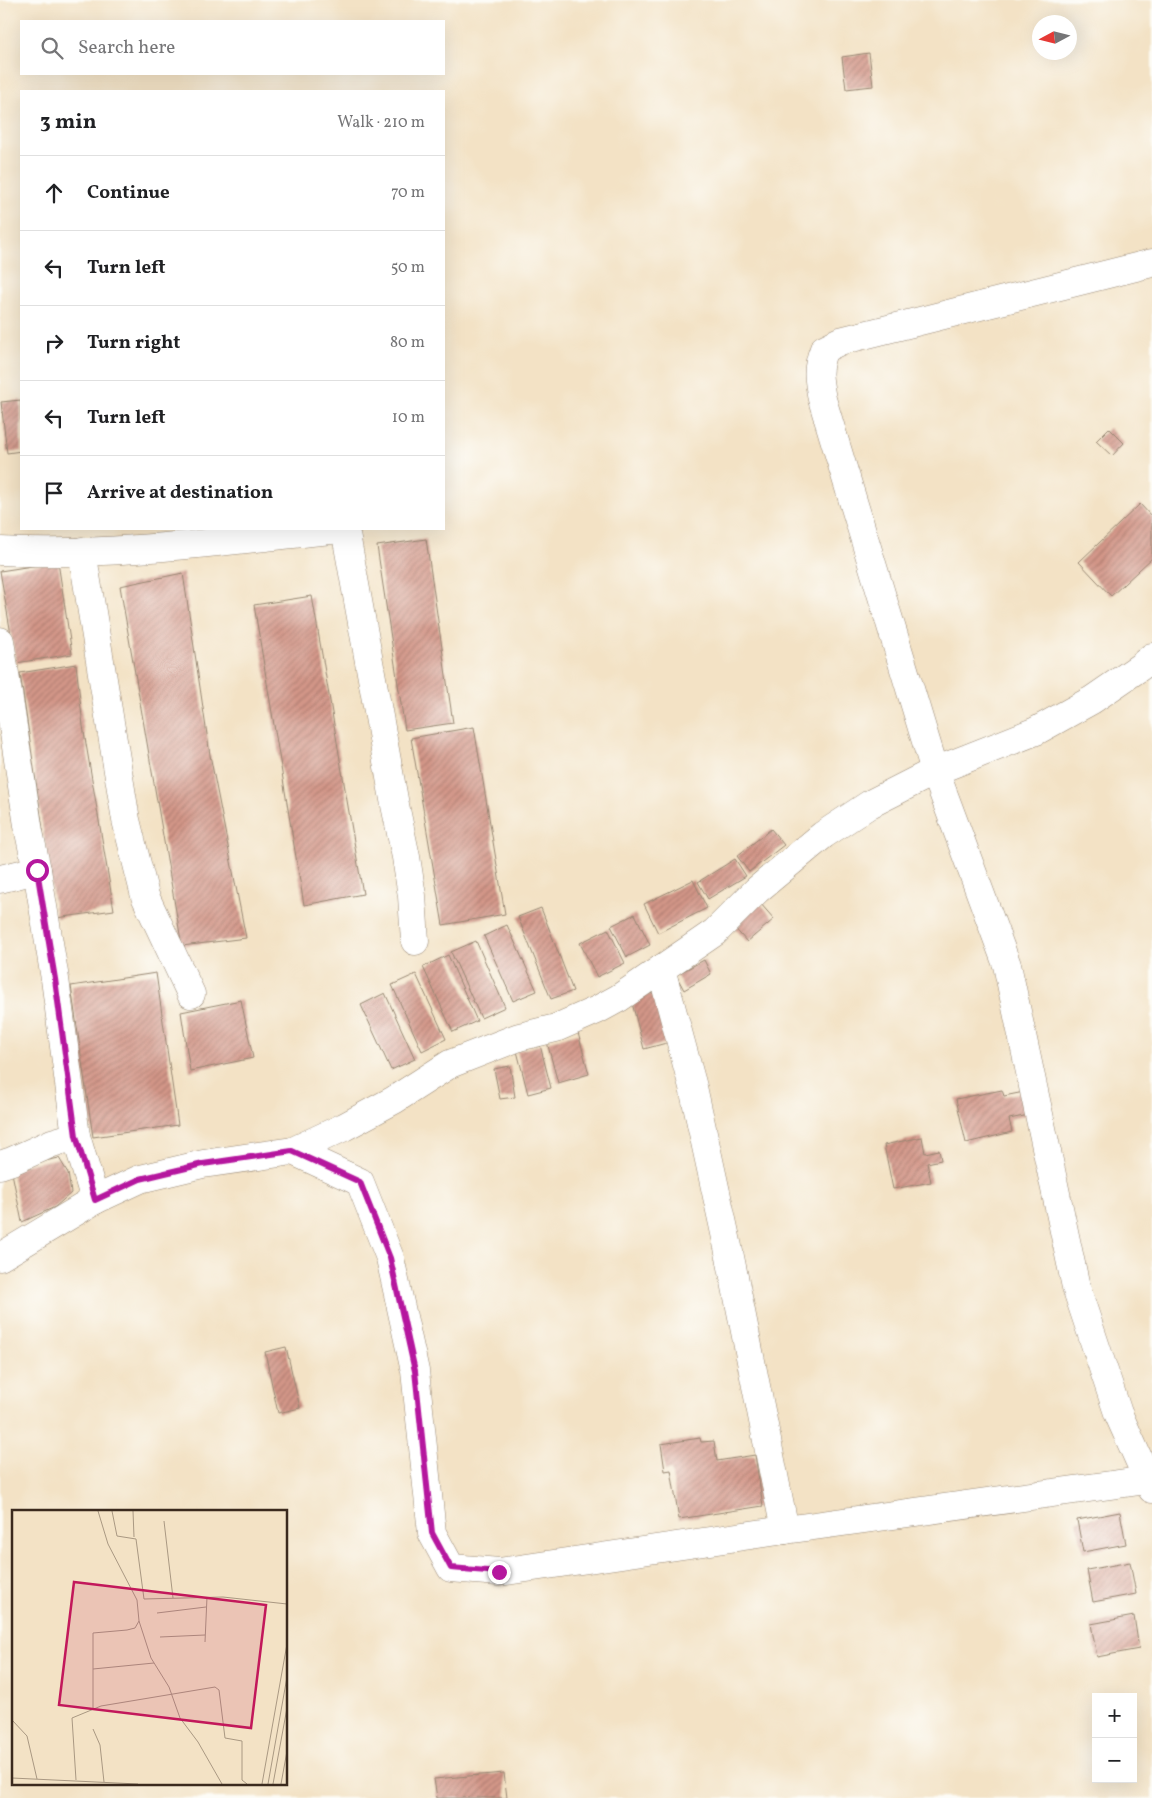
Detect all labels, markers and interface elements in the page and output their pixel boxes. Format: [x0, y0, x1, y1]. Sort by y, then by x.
north arrow [1032, 15, 1077, 60]
search box [20, 20, 445, 75]
icon: search [38, 34, 66, 62]
text: Search here [78, 35, 175, 61]
text: 3 min [40, 108, 96, 137]
text: Walk · 210 m [337, 112, 425, 134]
icon: ahead [40, 179, 68, 207]
text: Continue [87, 180, 170, 206]
text: 70 m [391, 182, 425, 204]
icon: left [40, 254, 68, 282]
text: Turn left [87, 255, 166, 281]
text: 50 m [391, 257, 425, 279]
icon: right [40, 329, 68, 357]
text: Turn right [87, 330, 180, 356]
text: 80 m [390, 332, 425, 354]
icon: left [40, 404, 68, 432]
text: Turn left [87, 405, 166, 431]
text: 10 m [392, 407, 425, 429]
icon: arrive [40, 479, 68, 507]
text: Arrive at destination [87, 480, 273, 506]
route start [26, 859, 49, 882]
inset map [12, 1510, 288, 1786]
route end [488, 1561, 511, 1584]
map controls [1092, 1693, 1137, 1783]
button: + [1092, 1693, 1137, 1738]
button: − [1092, 1738, 1137, 1783]

